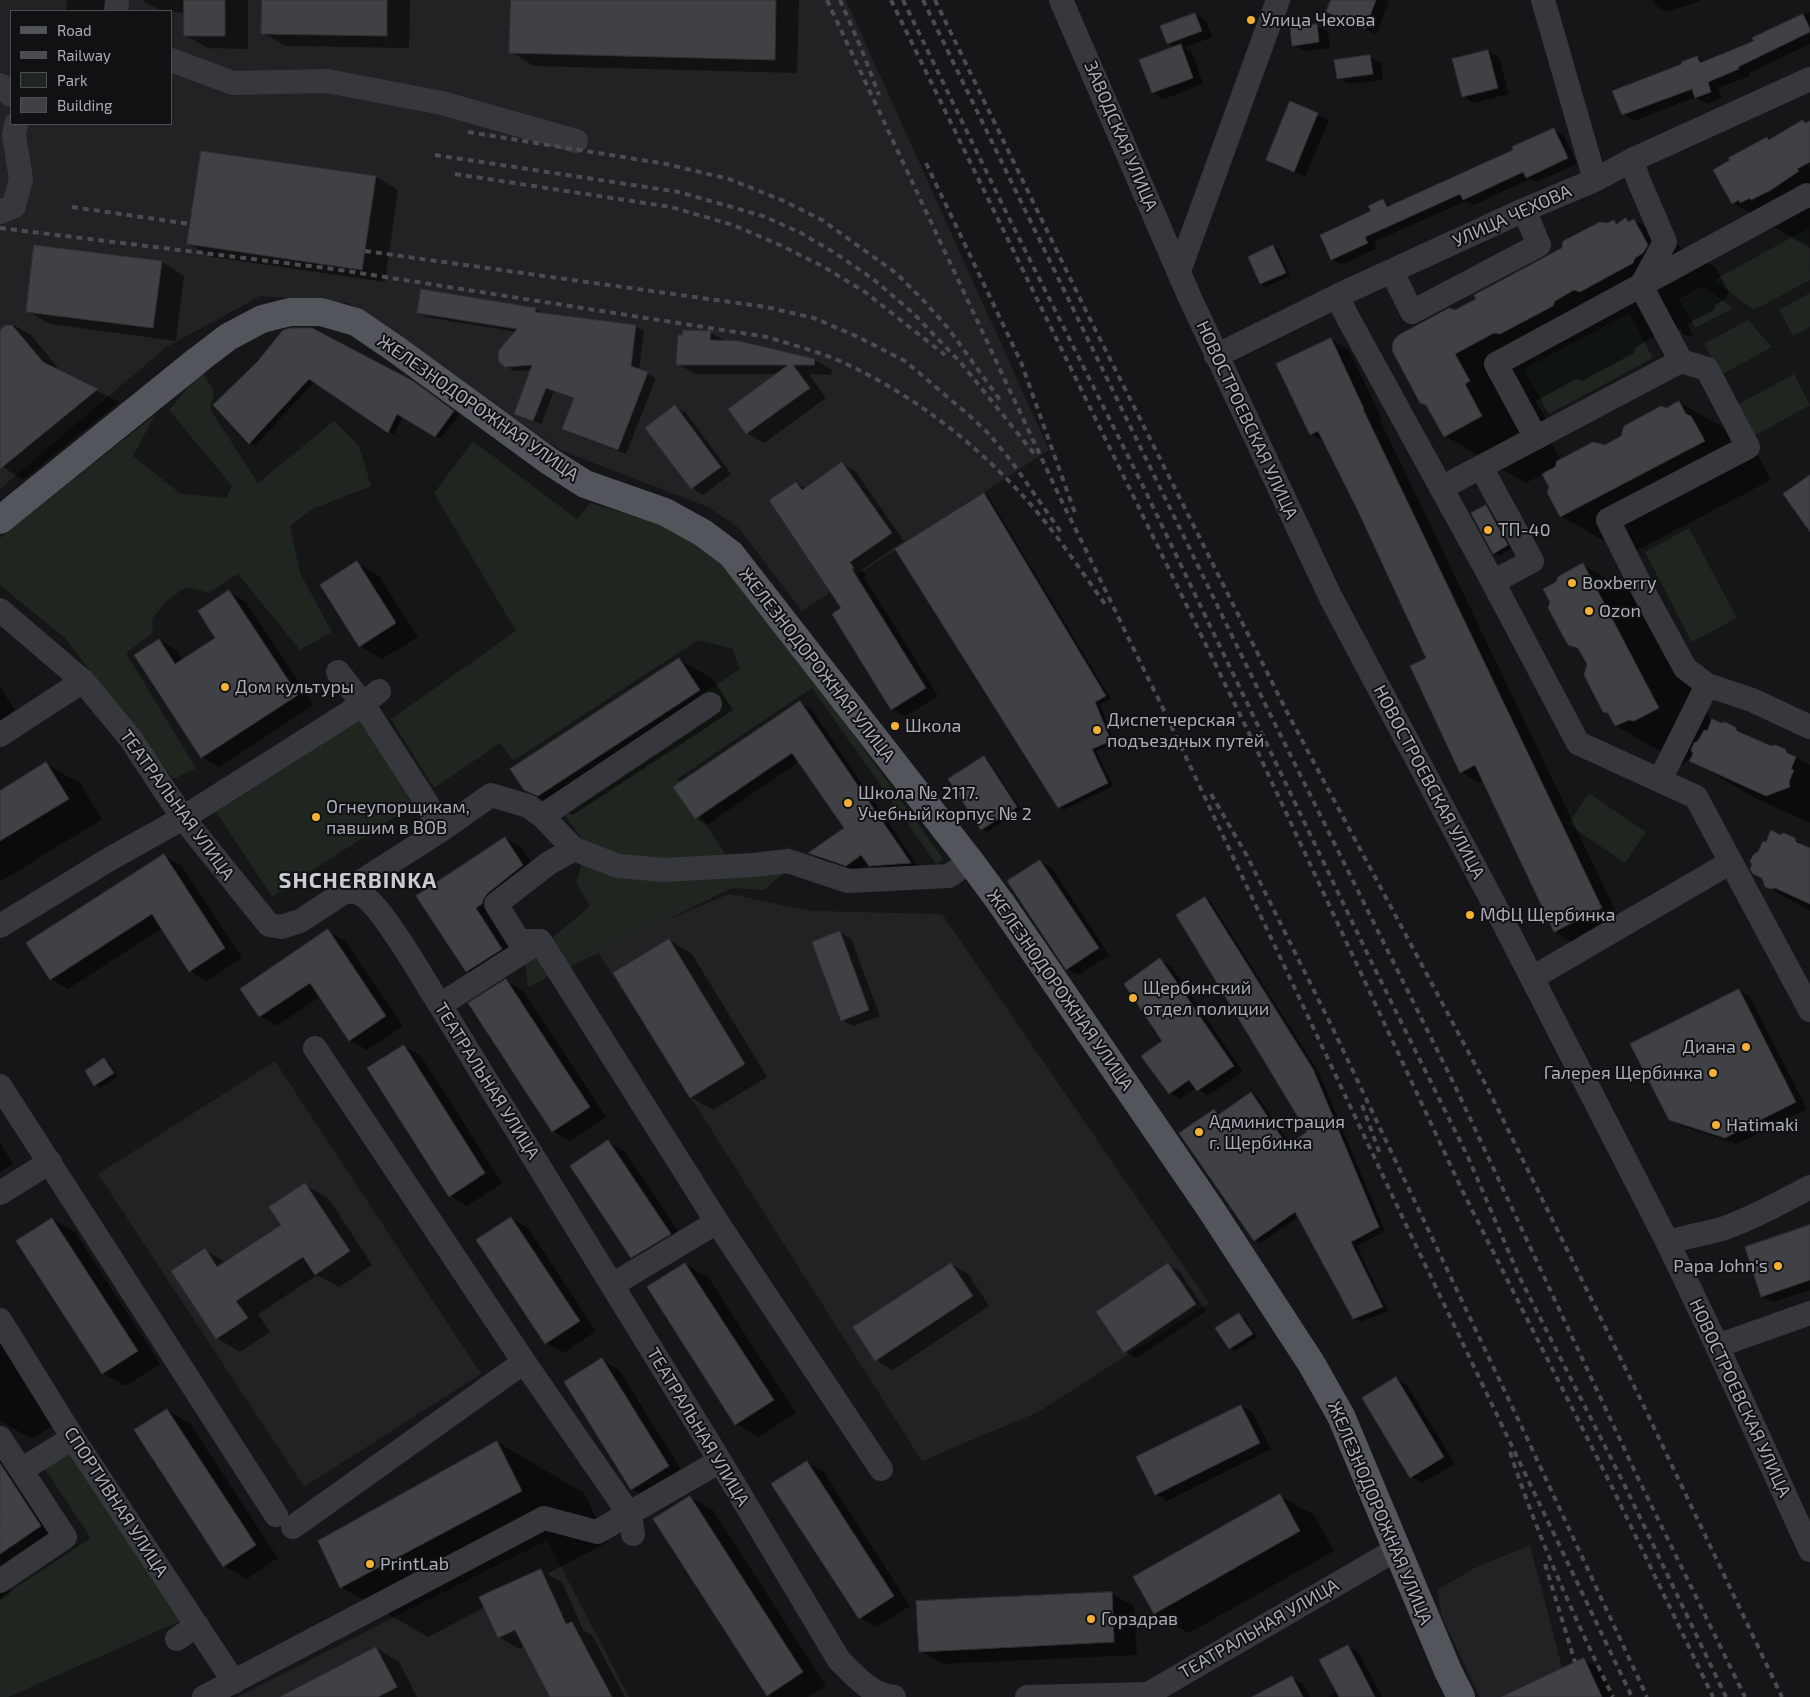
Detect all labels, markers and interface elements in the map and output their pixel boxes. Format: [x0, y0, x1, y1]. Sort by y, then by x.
place label: Улица Чехова [1261, 9, 1375, 31]
legend [10, 10, 172, 125]
marker: Улица Чехова [1245, 14, 1257, 26]
text: Road [57, 21, 92, 39]
text: Railway [57, 46, 111, 64]
street label: ЗАВОДСКАЯ УЛИЦА [1080, 58, 1162, 214]
text: Park [57, 71, 88, 89]
text: Building [57, 96, 112, 114]
street label: УЛИЦА ЧЕХОВА [1449, 180, 1575, 252]
street label: НОВОСТРОЕВСКАЯ УЛИЦА [1192, 317, 1302, 523]
street label: ЖЕЛЕЗНОДОРОЖНАЯ УЛИЦА [373, 330, 583, 486]
place label: ТП-40 [1498, 519, 1551, 541]
marker: ТП-40 [1482, 524, 1494, 536]
street label: ЖЕЛЕЗНОДОРОЖНАЯ УЛИЦА [734, 564, 900, 766]
place label: Boxberry [1582, 572, 1657, 594]
marker: Boxberry [1566, 577, 1578, 589]
place label: Ozon [1599, 600, 1641, 622]
marker: Ozon [1583, 605, 1595, 617]
place label: Дом культуры [235, 676, 354, 698]
marker: Дом культуры [219, 681, 231, 693]
street label: НОВОСТРОЕВСКАЯ УЛИЦА [1369, 681, 1489, 883]
place label: Диспетчерская подъездных путей [1107, 709, 1264, 752]
place label: Школа [905, 715, 961, 737]
marker: Школа [889, 720, 901, 732]
marker: Диспетчерская подъездных путей [1091, 724, 1103, 736]
street label: ТЕАТРАЛЬНАЯ УЛИЦА [115, 726, 239, 884]
place label: Школа № 2117. Учебный корпус № 2 [858, 782, 1032, 824]
place label: Огнеупорщикам, павшим в ВОВ [326, 796, 470, 839]
marker: Школа № 2117. Учебный корпус № 2 [842, 797, 854, 809]
marker: Огнеупорщикам, павшим в ВОВ [310, 811, 322, 823]
district label: SHCHERBINKA [277, 868, 439, 894]
street label: ЖЕЛЕЗНОДОРОЖНАЯ УЛИЦА [982, 885, 1138, 1095]
place label: МФЦ Щербинка [1480, 904, 1615, 926]
marker: МФЦ Щербинка [1464, 909, 1476, 921]
place label: Щербинский отдел полиции [1143, 977, 1269, 1020]
marker: Щербинский отдел полиции [1127, 992, 1139, 1004]
street label: ТЕАТРАЛЬНАЯ УЛИЦА [430, 999, 544, 1163]
place label: Диана [1683, 1036, 1736, 1058]
marker: Диана [1740, 1041, 1752, 1053]
place label: Галерея Щербинка [1544, 1062, 1703, 1084]
marker: Галерея Щербинка [1707, 1067, 1719, 1079]
place label: Администрация г. Щербинка [1209, 1111, 1345, 1154]
place label: Hatimaki [1726, 1114, 1799, 1136]
marker: Hatimaki [1710, 1119, 1722, 1131]
marker: Администрация г. Щербинка [1193, 1126, 1205, 1138]
place label: Papa John's [1673, 1255, 1768, 1277]
marker: Papa John's [1772, 1260, 1784, 1272]
street label: НОВОСТРОЕВСКАЯ УЛИЦА [1685, 1295, 1795, 1501]
street label: ТЕАТРАЛЬНАЯ УЛИЦА [642, 1344, 754, 1510]
street label: ЖЕЛЕЗНОДОРОЖНАЯ УЛИЦА [1323, 1398, 1437, 1628]
street label: СПОРТИВНАЯ УЛИЦА [59, 1423, 173, 1581]
place label: PrintLab [380, 1553, 449, 1575]
marker: PrintLab [364, 1558, 376, 1570]
street label: ТЕАТРАЛЬНАЯ УЛИЦА [1175, 1574, 1343, 1684]
place label: Горздрав [1101, 1608, 1178, 1630]
marker: Горздрав [1085, 1613, 1097, 1625]

